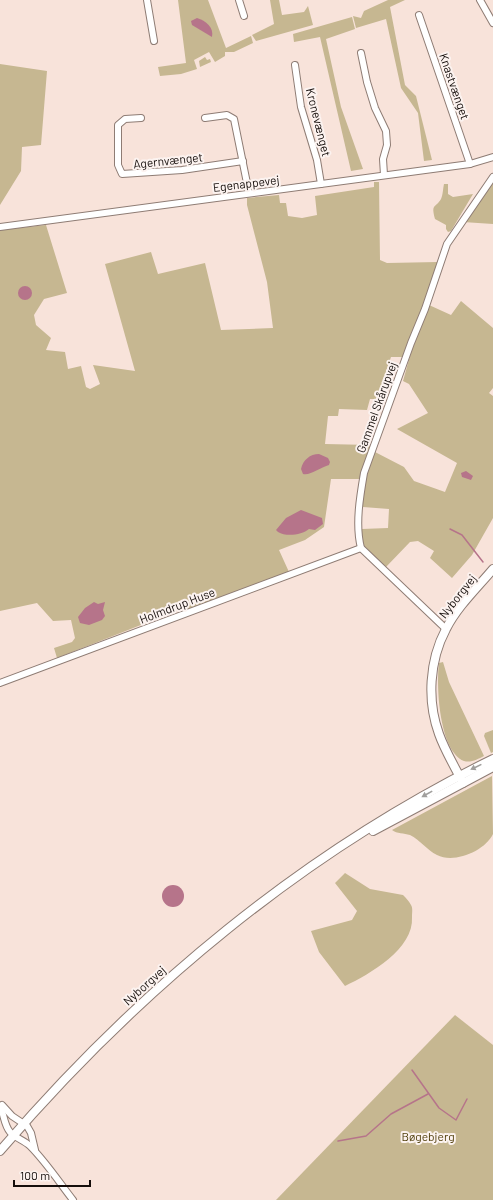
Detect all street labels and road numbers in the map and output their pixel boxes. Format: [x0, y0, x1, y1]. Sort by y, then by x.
street label: Knastvænget [437, 51, 473, 121]
street label: Kronevænget [304, 86, 334, 158]
street label: Agernvænget [133, 149, 203, 171]
street label: Egenappevej [212, 172, 280, 194]
street label: Gammel Skårupvej [353, 359, 399, 454]
street label: Nyborgvej [435, 571, 479, 621]
street label: Holmdrup Huse [137, 584, 217, 626]
street label: Nyborgvej [120, 962, 168, 1008]

